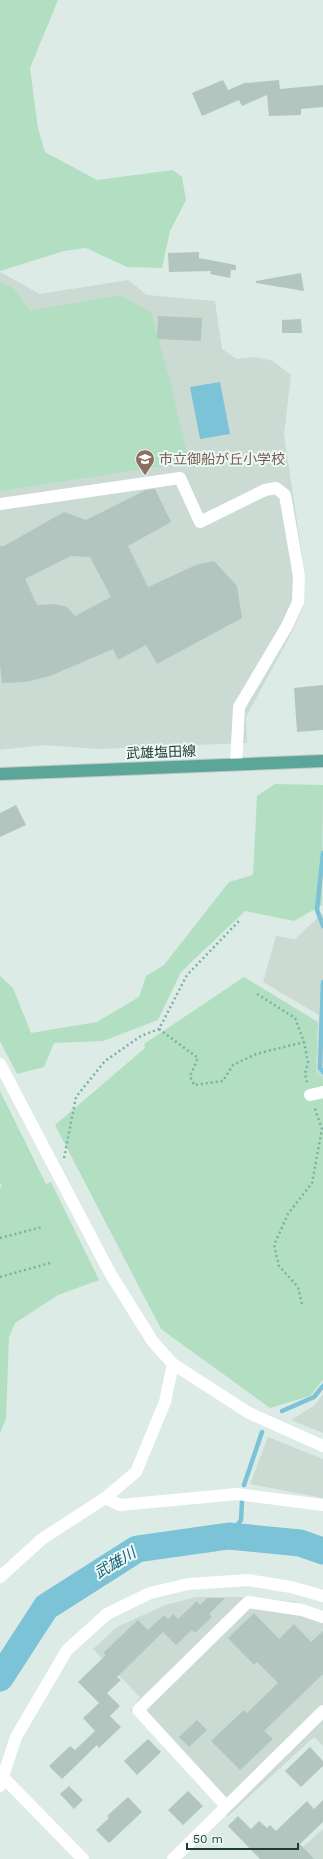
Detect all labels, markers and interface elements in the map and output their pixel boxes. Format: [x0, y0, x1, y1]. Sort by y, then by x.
school or university icon: 市立御船が丘小学校 [134, 448, 156, 476]
place label: 市立御船が丘小学校 [159, 451, 285, 467]
street label: 武雄塩田線 [126, 743, 196, 761]
water label: 武雄川 [91, 1543, 141, 1582]
scale bar [187, 1825, 298, 1851]
text: 50 m [193, 1832, 223, 1846]

